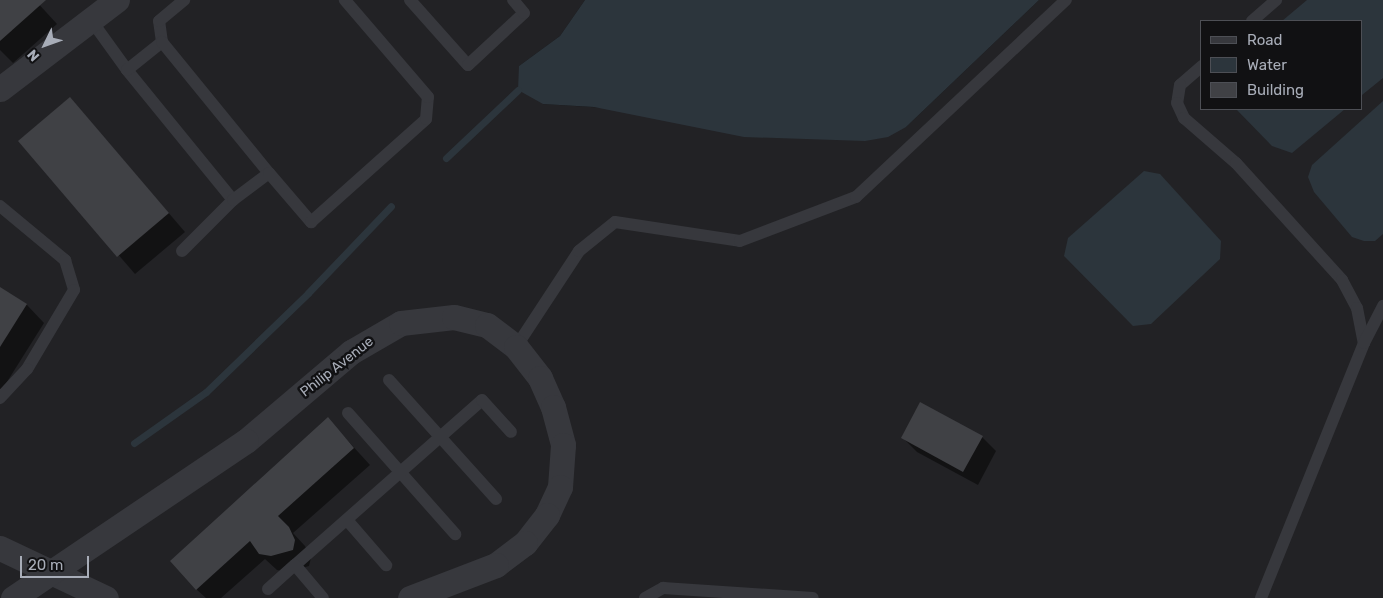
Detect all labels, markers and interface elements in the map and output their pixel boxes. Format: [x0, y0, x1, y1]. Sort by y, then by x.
north arrow [20, 20, 70, 70]
legend [1200, 20, 1363, 110]
text: Road [1247, 31, 1283, 49]
text: N [24, 46, 43, 65]
text: Water [1247, 56, 1287, 74]
text: Building [1247, 81, 1304, 99]
street label: Philip Avenue [297, 333, 377, 401]
scale bar [22, 546, 91, 578]
text: 20 m [28, 556, 63, 574]

